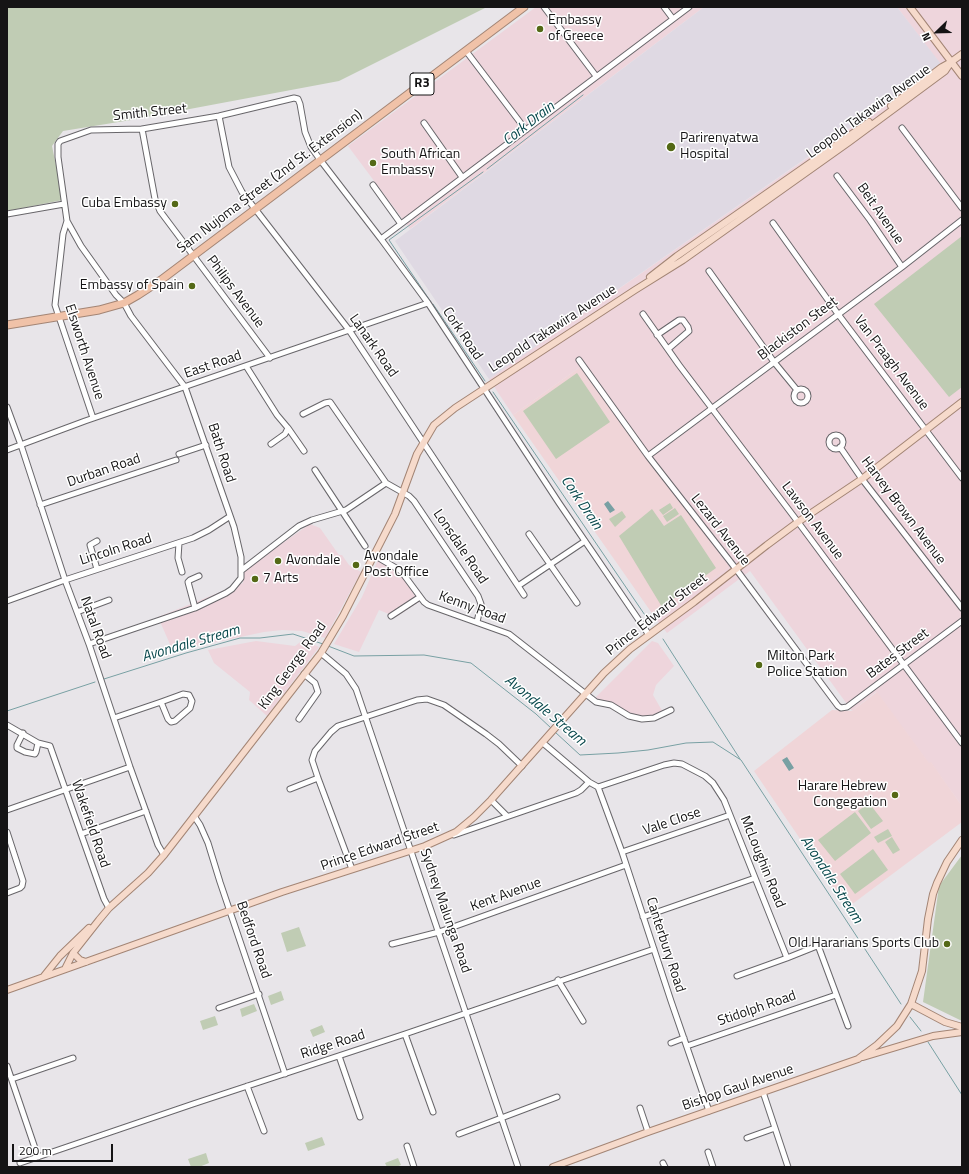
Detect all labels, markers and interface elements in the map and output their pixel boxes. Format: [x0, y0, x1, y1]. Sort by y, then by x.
north arrow [917, 12, 957, 52]
place label: Embassy of Greece [548, 13, 604, 46]
marker: Embassy of Greece [535, 24, 545, 34]
text: N [917, 30, 935, 43]
street label: Leopold Takawira Avenue [804, 61, 934, 163]
road number: R3 [410, 73, 434, 95]
water label: Cork Drain [499, 98, 559, 150]
street label: Smith Street [112, 101, 188, 125]
street label: Sam Nujoma Street (2nd St. Extension) [174, 107, 366, 257]
place label: Parirenyatwa Hospital [680, 131, 759, 164]
marker: Parirenyatwa Hospital [665, 141, 677, 153]
place label: South African Embassy [381, 147, 460, 180]
marker: South African Embassy [368, 158, 378, 168]
street label: Beit Avenue [853, 180, 907, 248]
place label: Cuba Embassy [81, 196, 167, 212]
marker: Cuba Embassy [170, 199, 180, 209]
street label: Philips Avenue [202, 253, 268, 331]
place label: Embassy of Spain [80, 278, 184, 294]
marker: Embassy of Spain [187, 281, 197, 291]
street label: Leopold Takawira Avenue [486, 281, 620, 377]
street label: Blackiston Steet [755, 294, 841, 364]
street label: Elsworth Avenue [61, 302, 107, 402]
street label: Cork Road [438, 305, 486, 363]
street label: Lanark Road [345, 311, 401, 381]
street label: Van Praagh Avenue [850, 312, 932, 414]
street label: East Road [182, 347, 244, 383]
street label: Bath Road [204, 421, 238, 485]
street label: Durban Road [65, 451, 143, 491]
street label: Harvey Brown Avenue [857, 454, 949, 568]
water label: Cork Drain [556, 473, 606, 533]
street label: Lawson Avenue [777, 479, 847, 563]
street label: Lezard Avenue [687, 491, 753, 569]
street label: Lonsdale Road [429, 507, 491, 587]
street label: Lincoln Road [78, 530, 154, 570]
place label: Avondale Post Office [364, 549, 429, 582]
place label: Avondale [286, 553, 340, 569]
marker: Avondale [273, 556, 283, 566]
marker: Avondale Post Office [351, 560, 361, 570]
street label: Prince Edward Street [603, 570, 711, 660]
place label: 7 Arts [263, 571, 299, 587]
marker: 7 Arts [250, 574, 260, 584]
street label: Kenny Road [436, 588, 508, 628]
street label: Natal Road [76, 595, 114, 661]
street label: King George Road [256, 619, 330, 713]
water label: Avondale Stream [140, 621, 242, 667]
street label: Bates Street [864, 625, 932, 683]
place label: Milton Park Police Station [767, 649, 847, 682]
marker: Milton Park Police Station [754, 660, 764, 670]
water label: Avondale Stream [501, 672, 589, 750]
street label: Wakefield Road [67, 778, 113, 870]
place label: Harare Hebrew Congegation [798, 779, 887, 812]
marker: Harare Hebrew Congegation [890, 790, 900, 800]
street label: Vale Close [641, 804, 703, 840]
street label: McLoughin Road [736, 813, 788, 911]
street label: Prince Edward Street [319, 819, 441, 875]
water label: Avondale Stream [796, 833, 866, 927]
street label: Sydney Malunga Road [416, 847, 474, 975]
street label: Kent Avenue [468, 874, 544, 916]
street label: Canterbury Road [642, 895, 688, 995]
street label: Bedford Road [232, 899, 274, 981]
place label: Old Hararians Sports Club [788, 936, 939, 952]
marker: Old Hararians Sports Club [942, 939, 952, 949]
street label: Stidolph Road [716, 988, 798, 1030]
street label: Ridge Road [299, 1027, 367, 1063]
street label: Bishop Gaul Avenue [680, 1061, 796, 1115]
scale bar [14, 1136, 115, 1162]
text: 200 m [19, 1141, 52, 1160]

